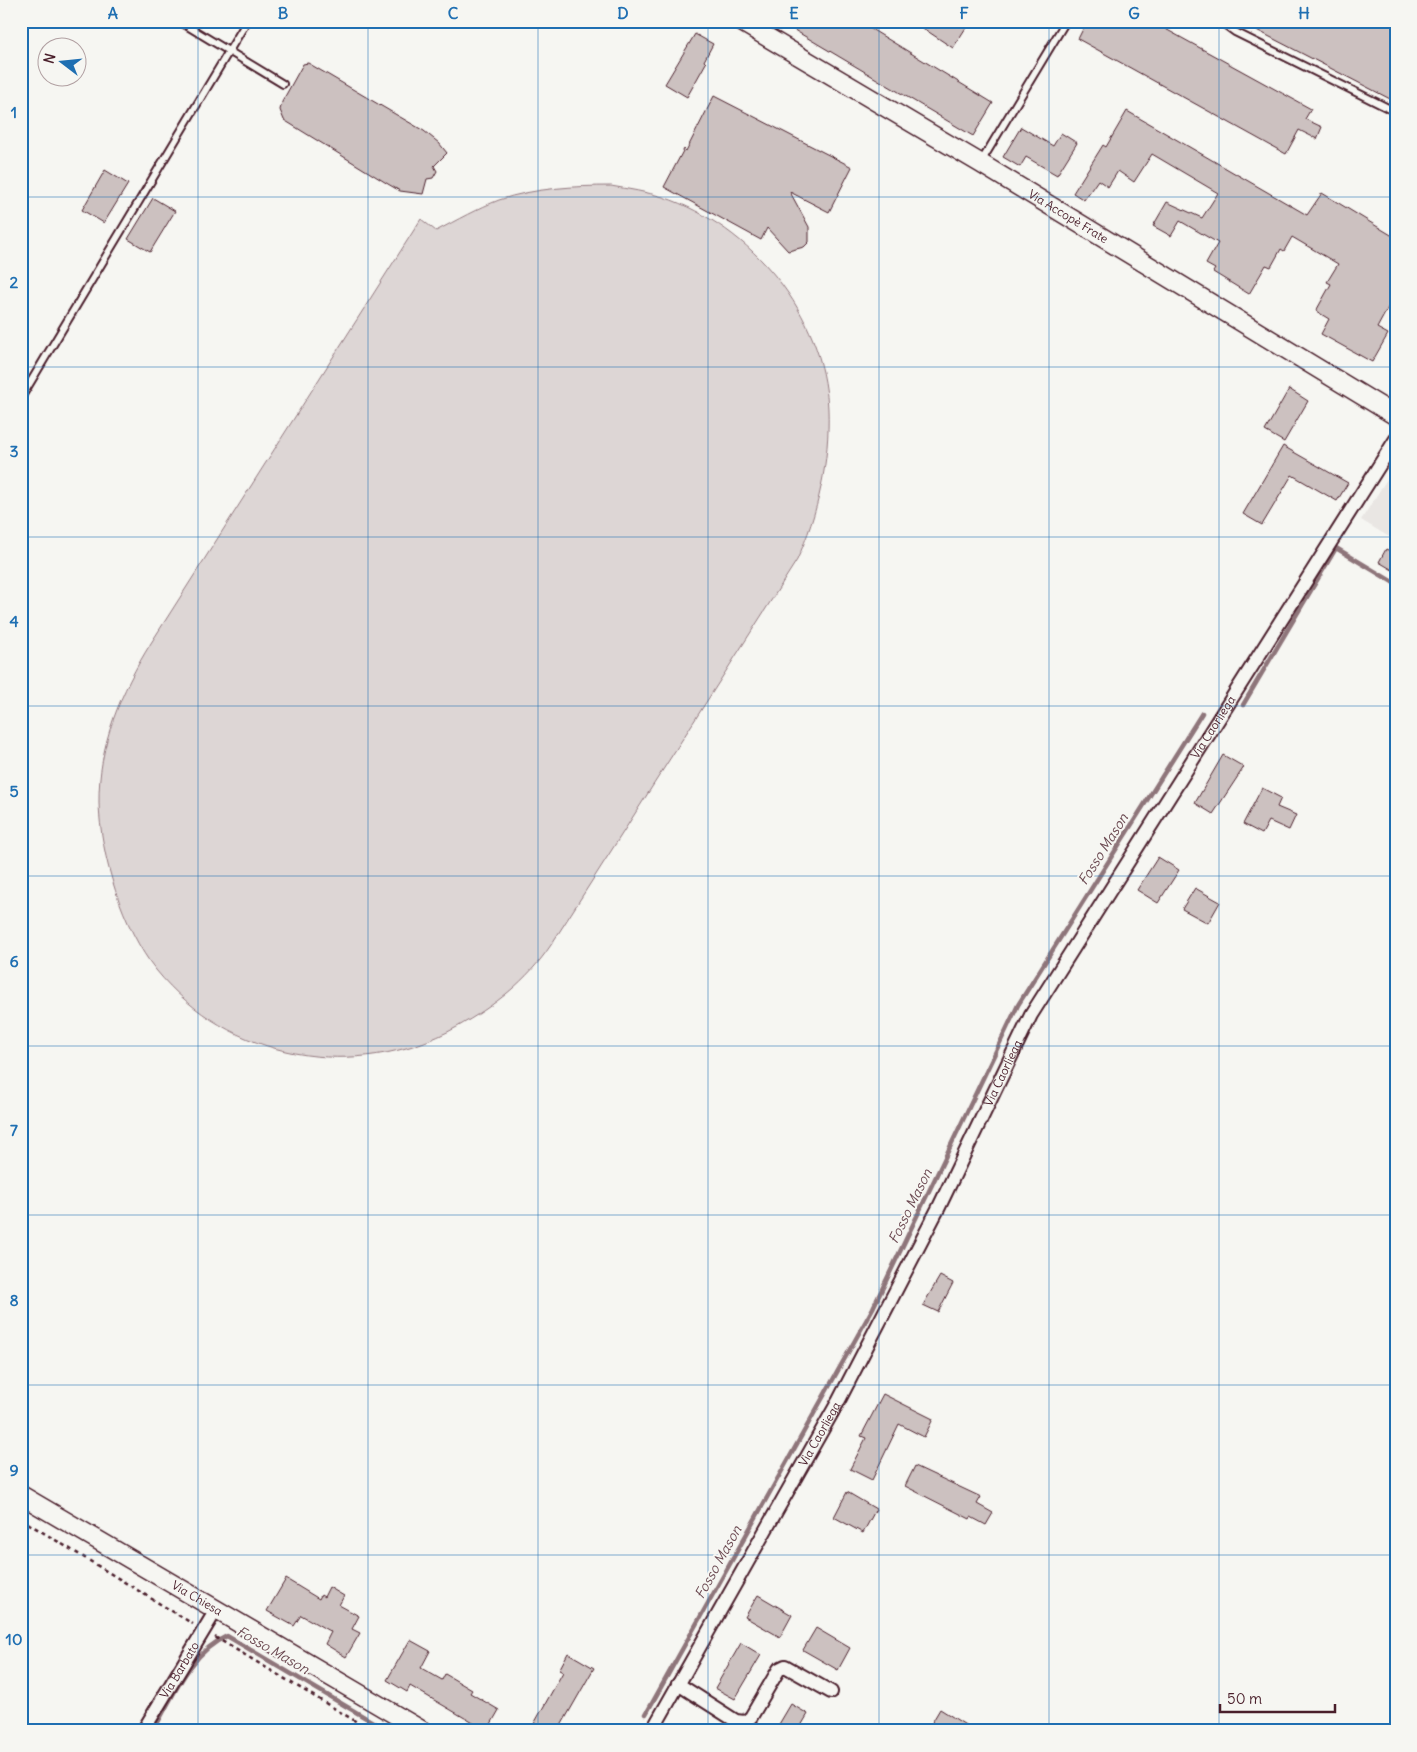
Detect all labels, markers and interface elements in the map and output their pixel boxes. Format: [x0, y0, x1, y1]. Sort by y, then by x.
text: A [108, 3, 118, 23]
text: B [278, 3, 289, 23]
text: C [448, 3, 459, 23]
text: D [617, 3, 629, 23]
text: E [789, 3, 799, 23]
text: F [959, 3, 969, 23]
text: G [1128, 3, 1140, 23]
text: H [1298, 3, 1310, 23]
north arrow [38, 38, 88, 88]
text: N [40, 51, 59, 66]
text: 1 [11, 102, 17, 122]
street label: Via Accopè Frate [1026, 186, 1111, 246]
text: 2 [10, 272, 19, 292]
text: 3 [9, 441, 19, 461]
text: 4 [9, 611, 19, 631]
street label: Via Caorliega [1187, 693, 1238, 761]
text: 5 [9, 781, 19, 801]
water label: Fosso Mason [1074, 809, 1132, 888]
text: 6 [9, 951, 19, 971]
street label: Via Caorliega [980, 1037, 1025, 1108]
text: 7 [10, 1120, 18, 1140]
water label: Fosso Mason [884, 1165, 936, 1246]
text: 8 [9, 1290, 19, 1310]
street label: Via Caorliega [795, 1399, 844, 1469]
text: 9 [9, 1460, 19, 1480]
water label: Fosso Mason [691, 1522, 746, 1602]
street label: Via Chiesa [169, 1577, 225, 1619]
water label: Fosso Mason [234, 1622, 313, 1678]
text: 10 [6, 1629, 22, 1649]
street label: Via Barbato [156, 1639, 202, 1701]
scale bar [1220, 1682, 1334, 1714]
text: 50 m [1227, 1689, 1262, 1708]

